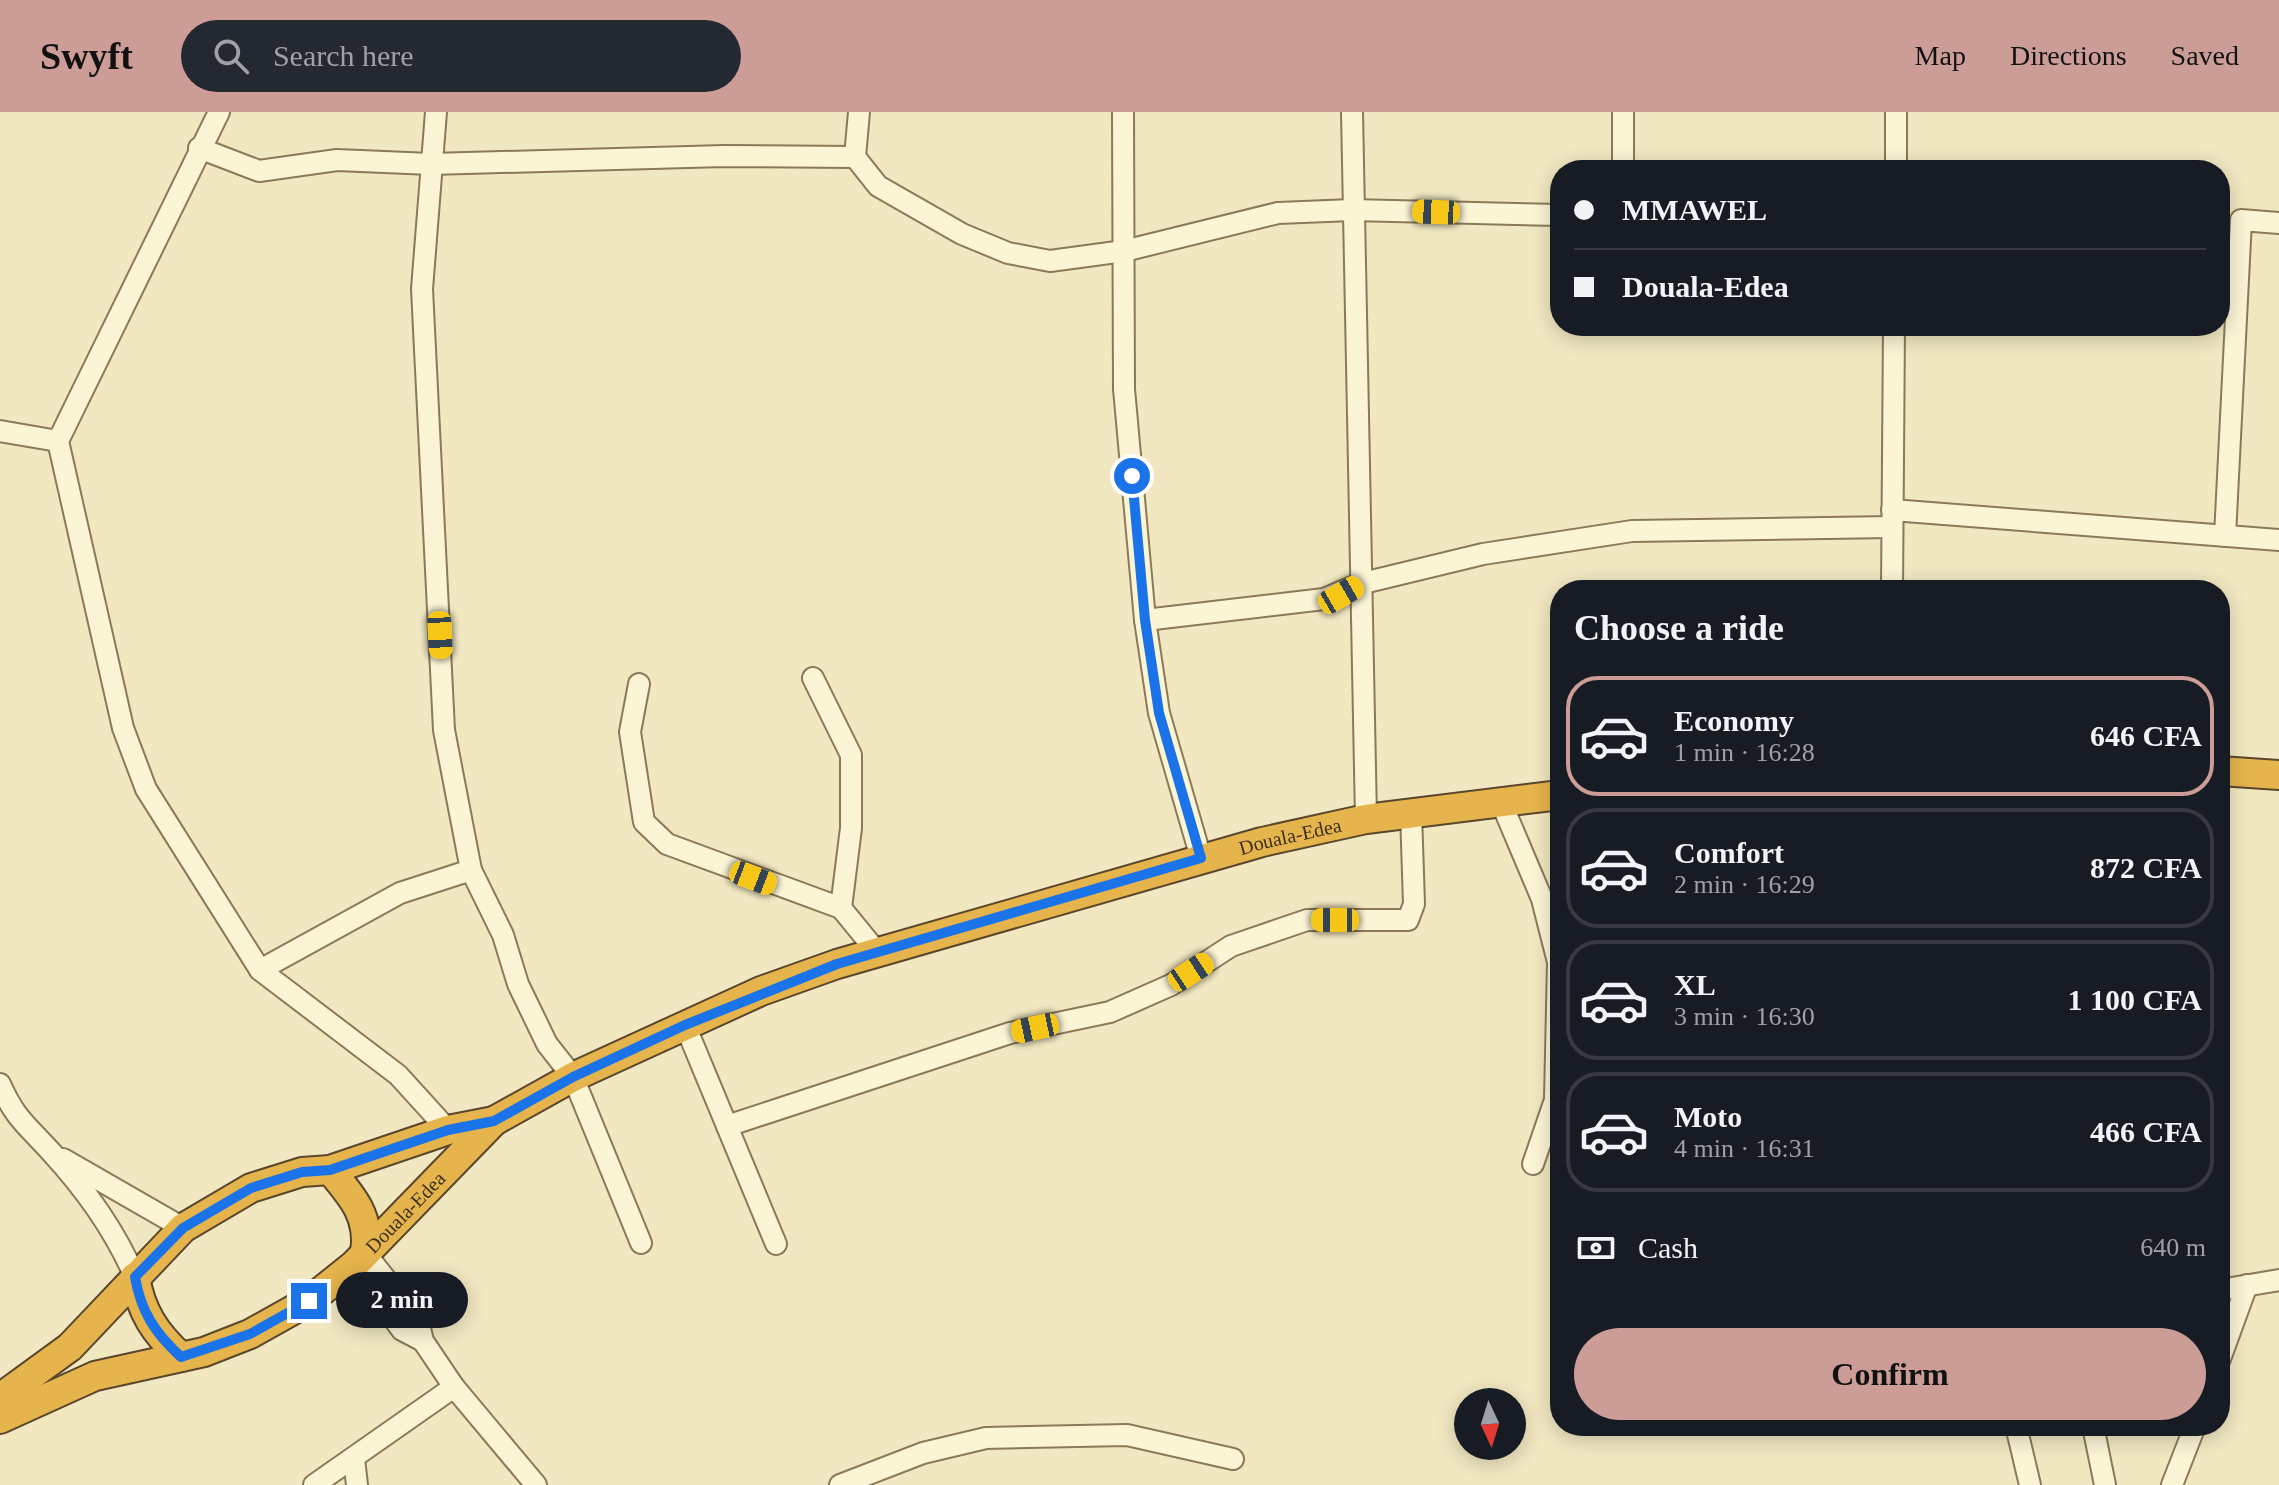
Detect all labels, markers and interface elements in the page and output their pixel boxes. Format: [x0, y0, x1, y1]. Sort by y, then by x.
search box [181, 20, 741, 92]
icon: search [209, 34, 253, 78]
text: Swyft [40, 35, 133, 77]
text: Search here [273, 39, 414, 72]
text: Map [1915, 40, 1966, 71]
text: Directions [2010, 40, 2127, 71]
text: Saved [2171, 40, 2239, 71]
text: MMAWEL [1622, 193, 1767, 226]
car [1412, 199, 1460, 225]
text: Douala-Edea [1622, 270, 1789, 303]
route start [1114, 458, 1150, 494]
car [1314, 573, 1368, 617]
text: Choose a ride [1574, 608, 1784, 648]
car [427, 610, 453, 660]
icon: car [1578, 700, 1650, 772]
text: Economy [1674, 704, 1794, 737]
text: 646 CFA [2090, 719, 2202, 752]
text: 1 min · 16:28 [1674, 738, 1815, 767]
street label: Douala-Edea [1236, 814, 1343, 859]
icon: car [1578, 832, 1650, 904]
text: Comfort [1674, 836, 1784, 869]
text: 872 CFA [2090, 851, 2202, 884]
car [726, 858, 780, 898]
text: 2 min · 16:29 [1674, 870, 1815, 899]
car [1311, 908, 1359, 932]
car [1164, 949, 1218, 995]
icon: car [1578, 964, 1650, 1036]
text: XL [1674, 968, 1716, 1001]
text: 1 100 CFA [2068, 983, 2202, 1016]
text: 3 min · 16:30 [1674, 1002, 1815, 1031]
car [1009, 1011, 1061, 1045]
icon: car [1578, 1096, 1650, 1168]
text: Moto [1674, 1100, 1742, 1133]
text: 466 CFA [2090, 1115, 2202, 1148]
text: 4 min · 16:31 [1674, 1134, 1815, 1163]
street label: Douala-Edea [361, 1167, 450, 1257]
icon: cash [1574, 1226, 1618, 1270]
text: Cash [1638, 1231, 1698, 1264]
text: 640 m [2140, 1233, 2206, 1262]
callout: 2 min [337, 1273, 469, 1329]
route end [291, 1283, 327, 1319]
text: 2 min [371, 1285, 433, 1314]
button: Confirm [1574, 1328, 2206, 1420]
north arrow [1454, 1388, 1526, 1460]
map controls [1454, 1388, 1526, 1460]

